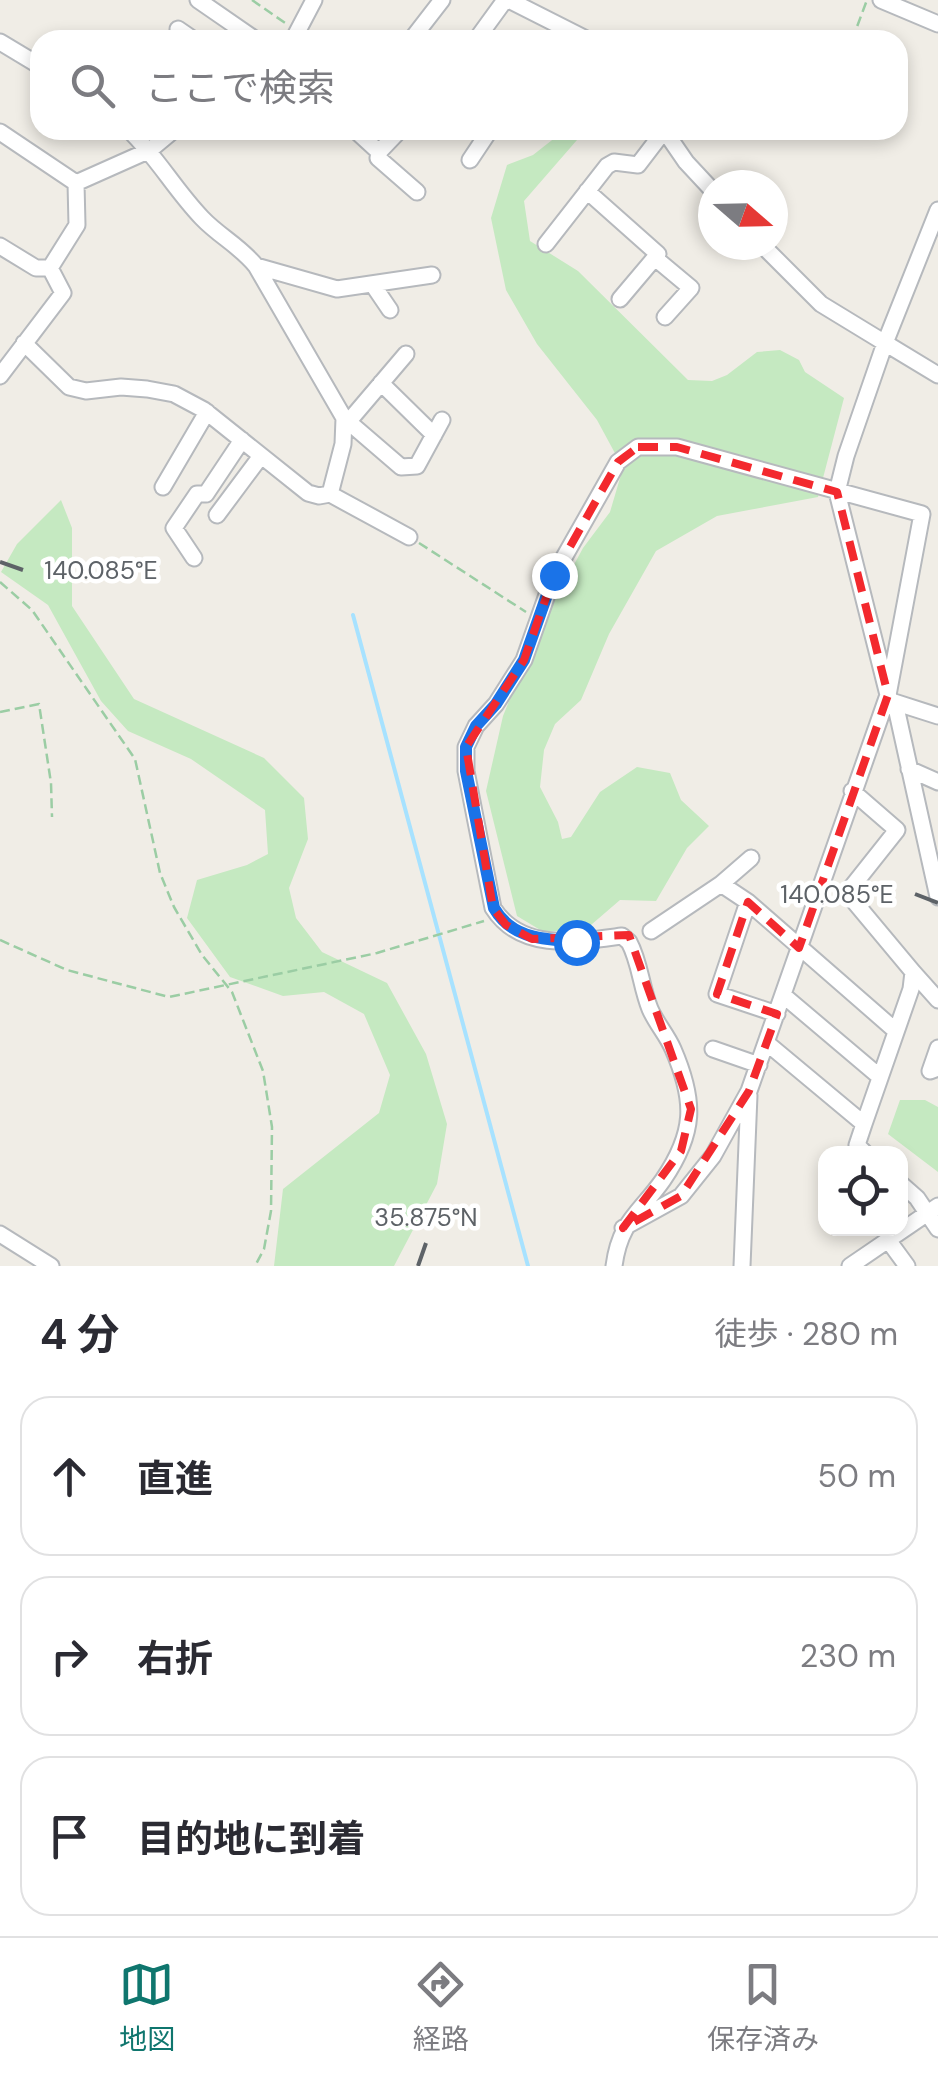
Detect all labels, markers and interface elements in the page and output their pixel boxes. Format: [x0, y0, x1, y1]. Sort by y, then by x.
search box [30, 30, 908, 140]
icon: search [65, 58, 120, 113]
text: ここで検索 [145, 63, 335, 113]
north arrow [698, 170, 788, 260]
route end [532, 553, 578, 599]
text: 140.085°E [44, 554, 158, 587]
text: 140.085°E [780, 878, 894, 911]
route start [554, 920, 600, 966]
map controls [818, 1146, 908, 1236]
button: locate [818, 1146, 908, 1236]
text: 35.875°N [374, 1201, 478, 1234]
text: 4 分 [40, 1307, 119, 1362]
text: 徒歩 · 280 m [714, 1313, 898, 1355]
icon: ahead [42, 1449, 97, 1504]
text: 直進 [137, 1454, 213, 1504]
text: 50 m [818, 1455, 896, 1497]
icon: right [42, 1629, 97, 1684]
text: 右折 [137, 1634, 213, 1684]
text: 230 m [800, 1635, 896, 1677]
icon: arrive [42, 1809, 97, 1864]
text: 目的地に到着 [137, 1814, 365, 1864]
tab: 地図 [119, 1957, 175, 2058]
tab: 経路 [413, 1957, 469, 2058]
tab: 保存済み [707, 1957, 819, 2058]

